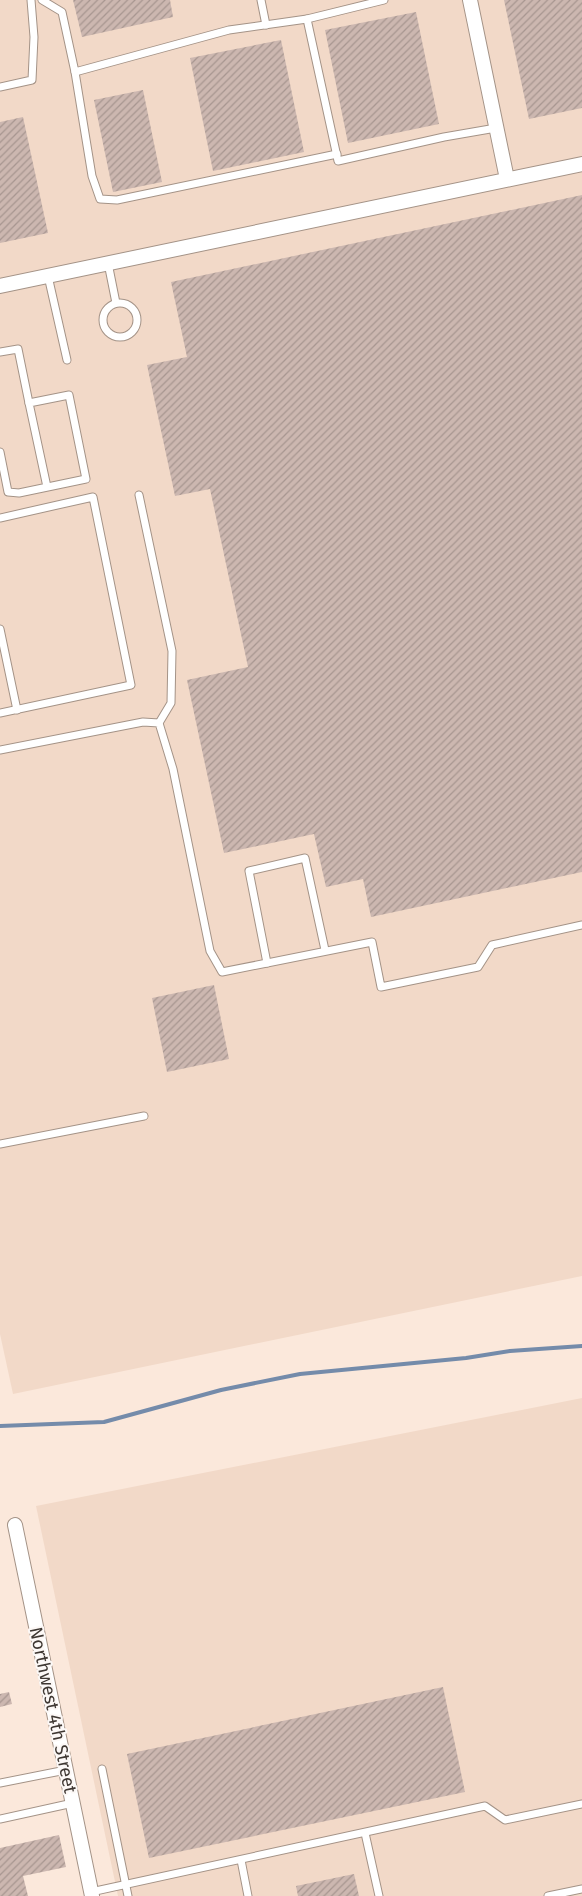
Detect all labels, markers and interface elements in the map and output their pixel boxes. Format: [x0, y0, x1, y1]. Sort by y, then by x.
street label: Northwest 4th Street [25, 1625, 81, 1796]

